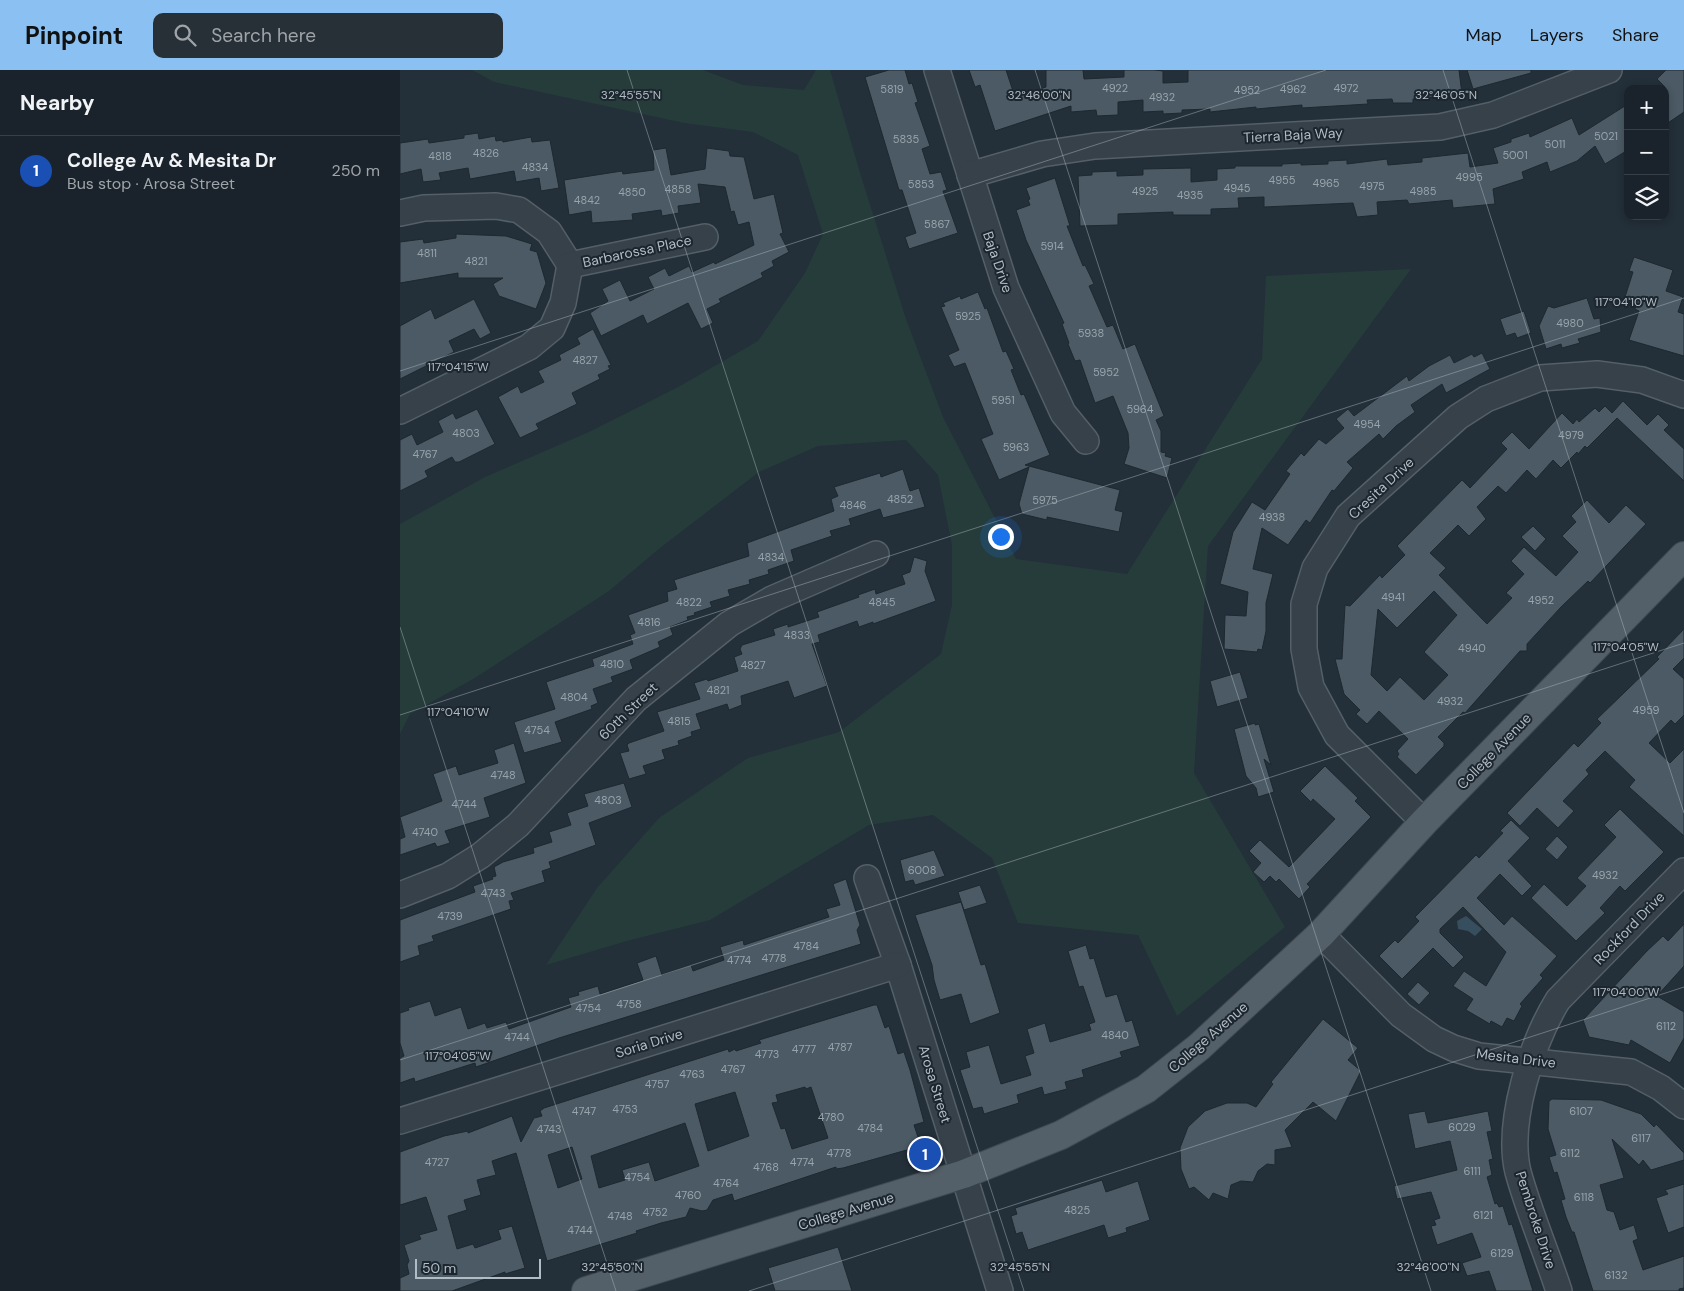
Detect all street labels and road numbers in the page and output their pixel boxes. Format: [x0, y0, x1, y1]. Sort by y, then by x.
street label: Tierra Baja Way [1243, 123, 1343, 147]
street label: Baja Drive [979, 229, 1017, 295]
street label: Barbarossa Place [581, 231, 693, 271]
street label: Cresita Drive [1344, 453, 1418, 523]
street label: 60th Street [595, 678, 661, 744]
street label: College Avenue [1453, 709, 1535, 793]
street label: Rockford Drive [1590, 888, 1668, 968]
street label: College Avenue [1165, 998, 1251, 1076]
street label: Soria Drive [613, 1024, 685, 1062]
street label: Arosa Street [915, 1043, 955, 1125]
street label: Mesita Drive [1475, 1044, 1557, 1072]
street label: Pembroke Drive [1512, 1169, 1560, 1271]
street label: College Avenue [796, 1188, 896, 1234]

